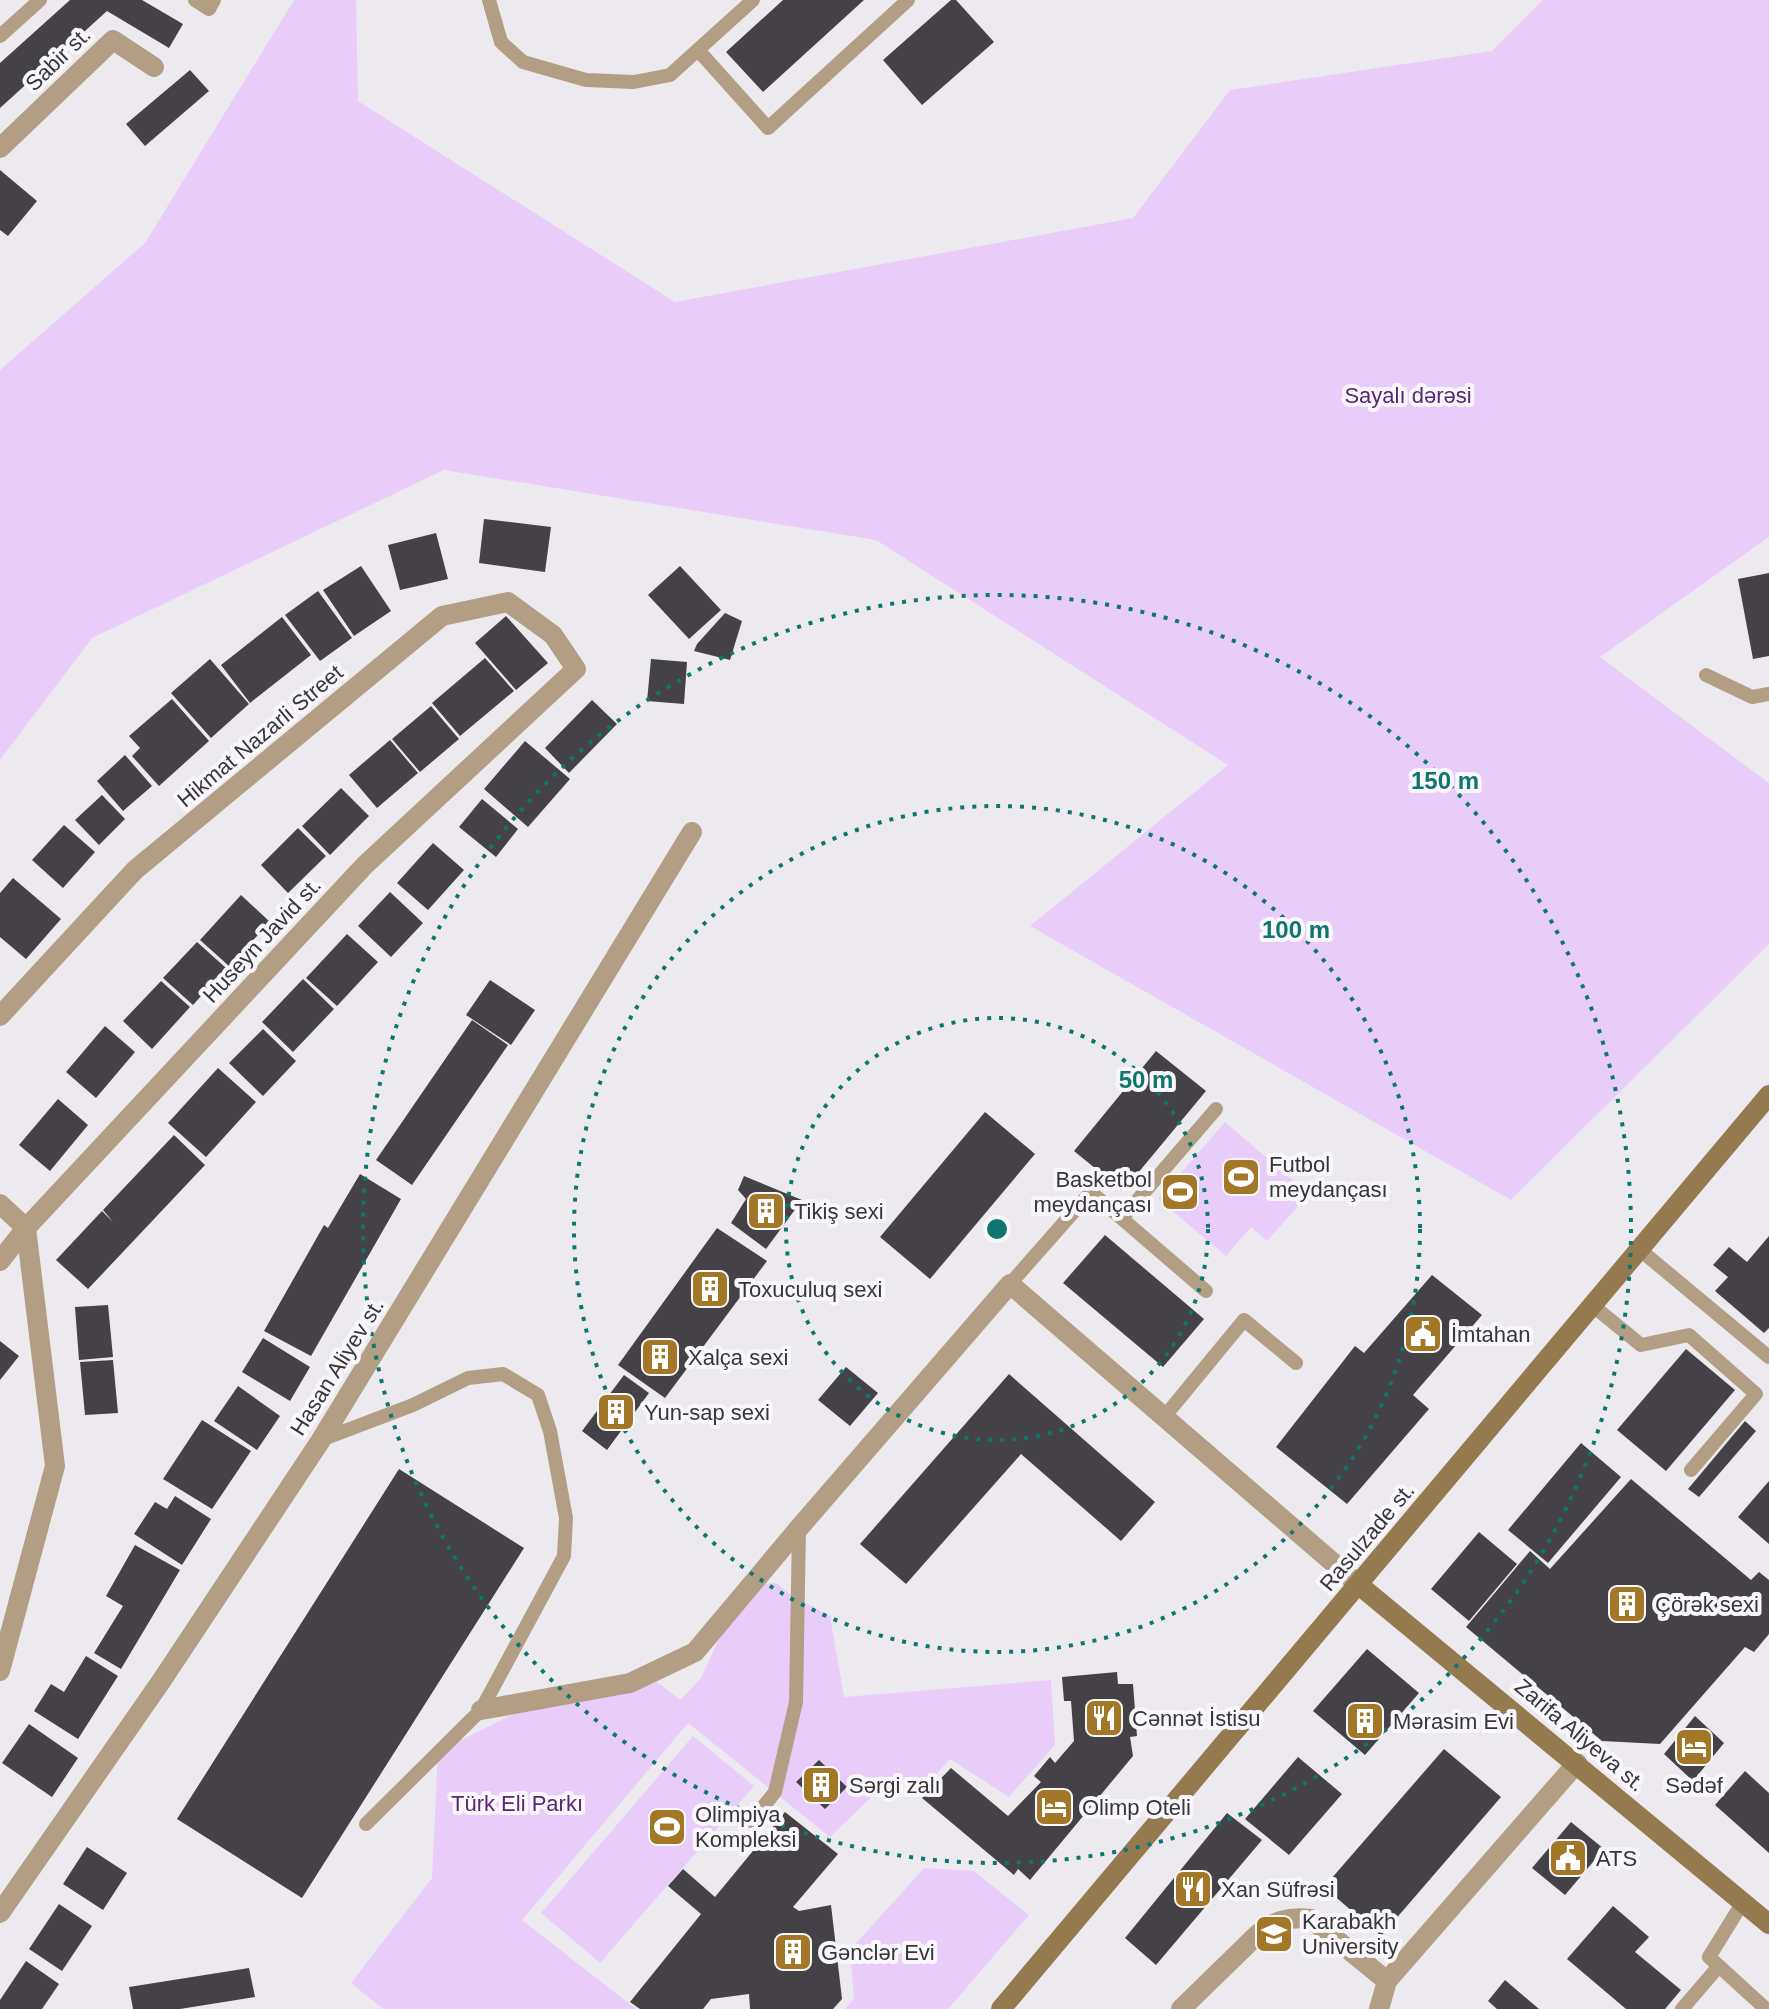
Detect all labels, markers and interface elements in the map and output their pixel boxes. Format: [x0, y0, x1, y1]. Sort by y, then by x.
street label: Sabir st. [20, 22, 96, 96]
park label: Sayalı dərəsi [1344, 383, 1472, 408]
street label: Hikmat Nazarli Street [172, 660, 348, 812]
text: 150 m [1411, 767, 1479, 794]
street label: Huseyn Javid st. [198, 872, 326, 1008]
text: 100 m [1262, 916, 1330, 943]
text: 50 m [1119, 1066, 1173, 1093]
place label: Futbol meydançası [1269, 1152, 1388, 1202]
sports icon: Futbol meydançası [1220, 1156, 1262, 1198]
place label: Basketbol meydançası [1033, 1167, 1152, 1217]
sports icon: Basketbol meydançası [1159, 1171, 1201, 1213]
building icon: Tikiş sexi [745, 1190, 787, 1232]
place label: Tikiş sexi [794, 1199, 884, 1224]
centre of rings [983, 1215, 1011, 1243]
building icon: Toxuculuq sexi [689, 1268, 731, 1310]
place label: Toxuculuq sexi [738, 1277, 882, 1302]
street label: Hasan Aliyev st. [285, 1294, 389, 1440]
public building icon: İmtahan [1402, 1313, 1444, 1355]
place label: İmtahan [1451, 1322, 1531, 1347]
building icon: Xalça sexi [639, 1336, 681, 1378]
place label: Xalça sexi [688, 1345, 788, 1370]
building icon: Yun-sap sexi [595, 1391, 637, 1433]
place label: Yun-sap sexi [644, 1400, 770, 1425]
street label: Rasulzade st. [1315, 1478, 1419, 1596]
building icon: Çörək sexi [1606, 1583, 1648, 1625]
place label: Çörək sexi [1655, 1592, 1759, 1617]
street label: Zarifa Aliyeva st. [1510, 1674, 1650, 1796]
restaurant icon: Cənnət İstisu [1083, 1697, 1125, 1739]
building icon: Mərasim Evi [1344, 1700, 1386, 1742]
place label: Cənnət İstisu [1132, 1706, 1260, 1731]
place label: Mərasim Evi [1393, 1709, 1514, 1734]
hotel icon: Sədəf [1673, 1726, 1715, 1768]
building icon: Sərgi zalı [800, 1764, 842, 1806]
place label: Sərgi zalı [849, 1773, 941, 1798]
place label: Sədəf [1665, 1773, 1724, 1798]
hotel icon: Olimp Oteli [1033, 1786, 1075, 1828]
park label: Türk Eli Parkı [451, 1791, 583, 1816]
place label: Olimp Oteli [1082, 1795, 1191, 1820]
place label: Olimpiya Kompleksi [695, 1802, 796, 1852]
sports icon: Olimpiya Kompleksi [646, 1806, 688, 1848]
public building icon: ATS [1547, 1837, 1589, 1879]
place label: ATS [1596, 1846, 1637, 1871]
restaurant icon: Xan Süfrəsi [1172, 1868, 1214, 1910]
place label: Xan Süfrəsi [1221, 1877, 1335, 1902]
place label: Karabakh University [1302, 1909, 1399, 1959]
school or university icon: Karabakh University [1253, 1913, 1295, 1955]
building icon: Gənclər Evi [772, 1931, 814, 1973]
place label: Gənclər Evi [821, 1940, 935, 1965]

